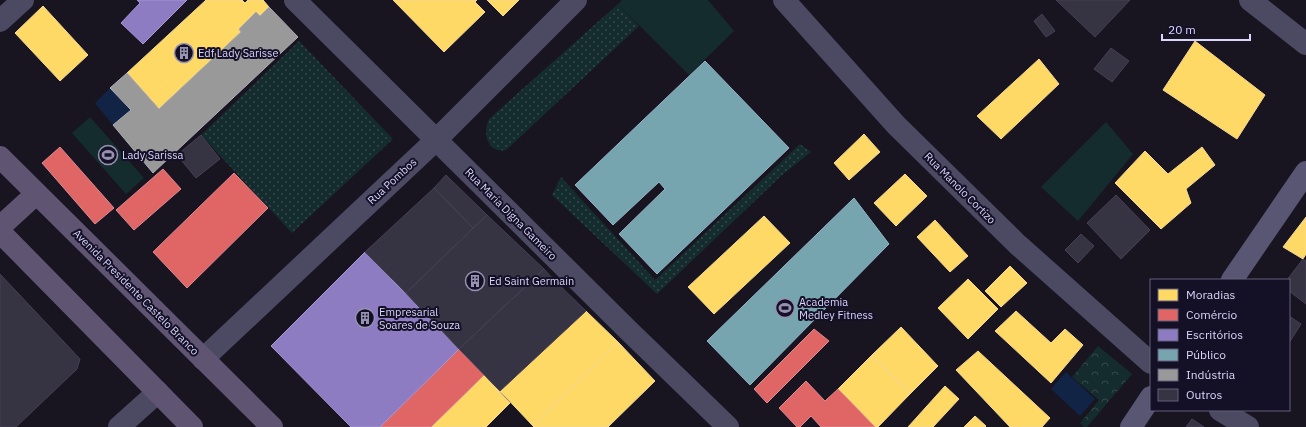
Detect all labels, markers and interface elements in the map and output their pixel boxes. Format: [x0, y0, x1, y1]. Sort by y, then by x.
scale bar [1162, 16, 1250, 42]
text: 20 m [1168, 22, 1196, 37]
building icon: Edf Lady Sarisse [173, 42, 195, 64]
place label: Edf Lady Sarisse [198, 46, 278, 60]
sports icon: Lady Sarissa [97, 144, 119, 166]
place label: Lady Sarissa [122, 148, 184, 162]
street label: Rua Manolo Cortizo [921, 149, 999, 227]
street label: Rua Pombos [365, 155, 419, 207]
street label: Rua Maria Digna Gameiro [462, 165, 560, 263]
street label: Avenida Presidente Castelo Branco [70, 226, 202, 358]
building icon: Ed Saint Germain [464, 270, 486, 292]
place label: Ed Saint Germain [489, 274, 574, 288]
legend [1150, 279, 1290, 411]
text: Moradias [1186, 287, 1236, 302]
place label: Academia Medley Fitness [799, 295, 873, 322]
sports icon: Academia Medley Fitness [774, 297, 796, 319]
place label: Empresarial Soares de Souza [379, 305, 460, 332]
building icon: Empresarial Soares de Souza [354, 307, 376, 329]
text: Comércio [1186, 307, 1238, 322]
text: Escritórios [1186, 327, 1243, 342]
text: Público [1186, 347, 1226, 362]
text: Indústria [1186, 367, 1236, 382]
text: Outros [1186, 387, 1223, 402]

